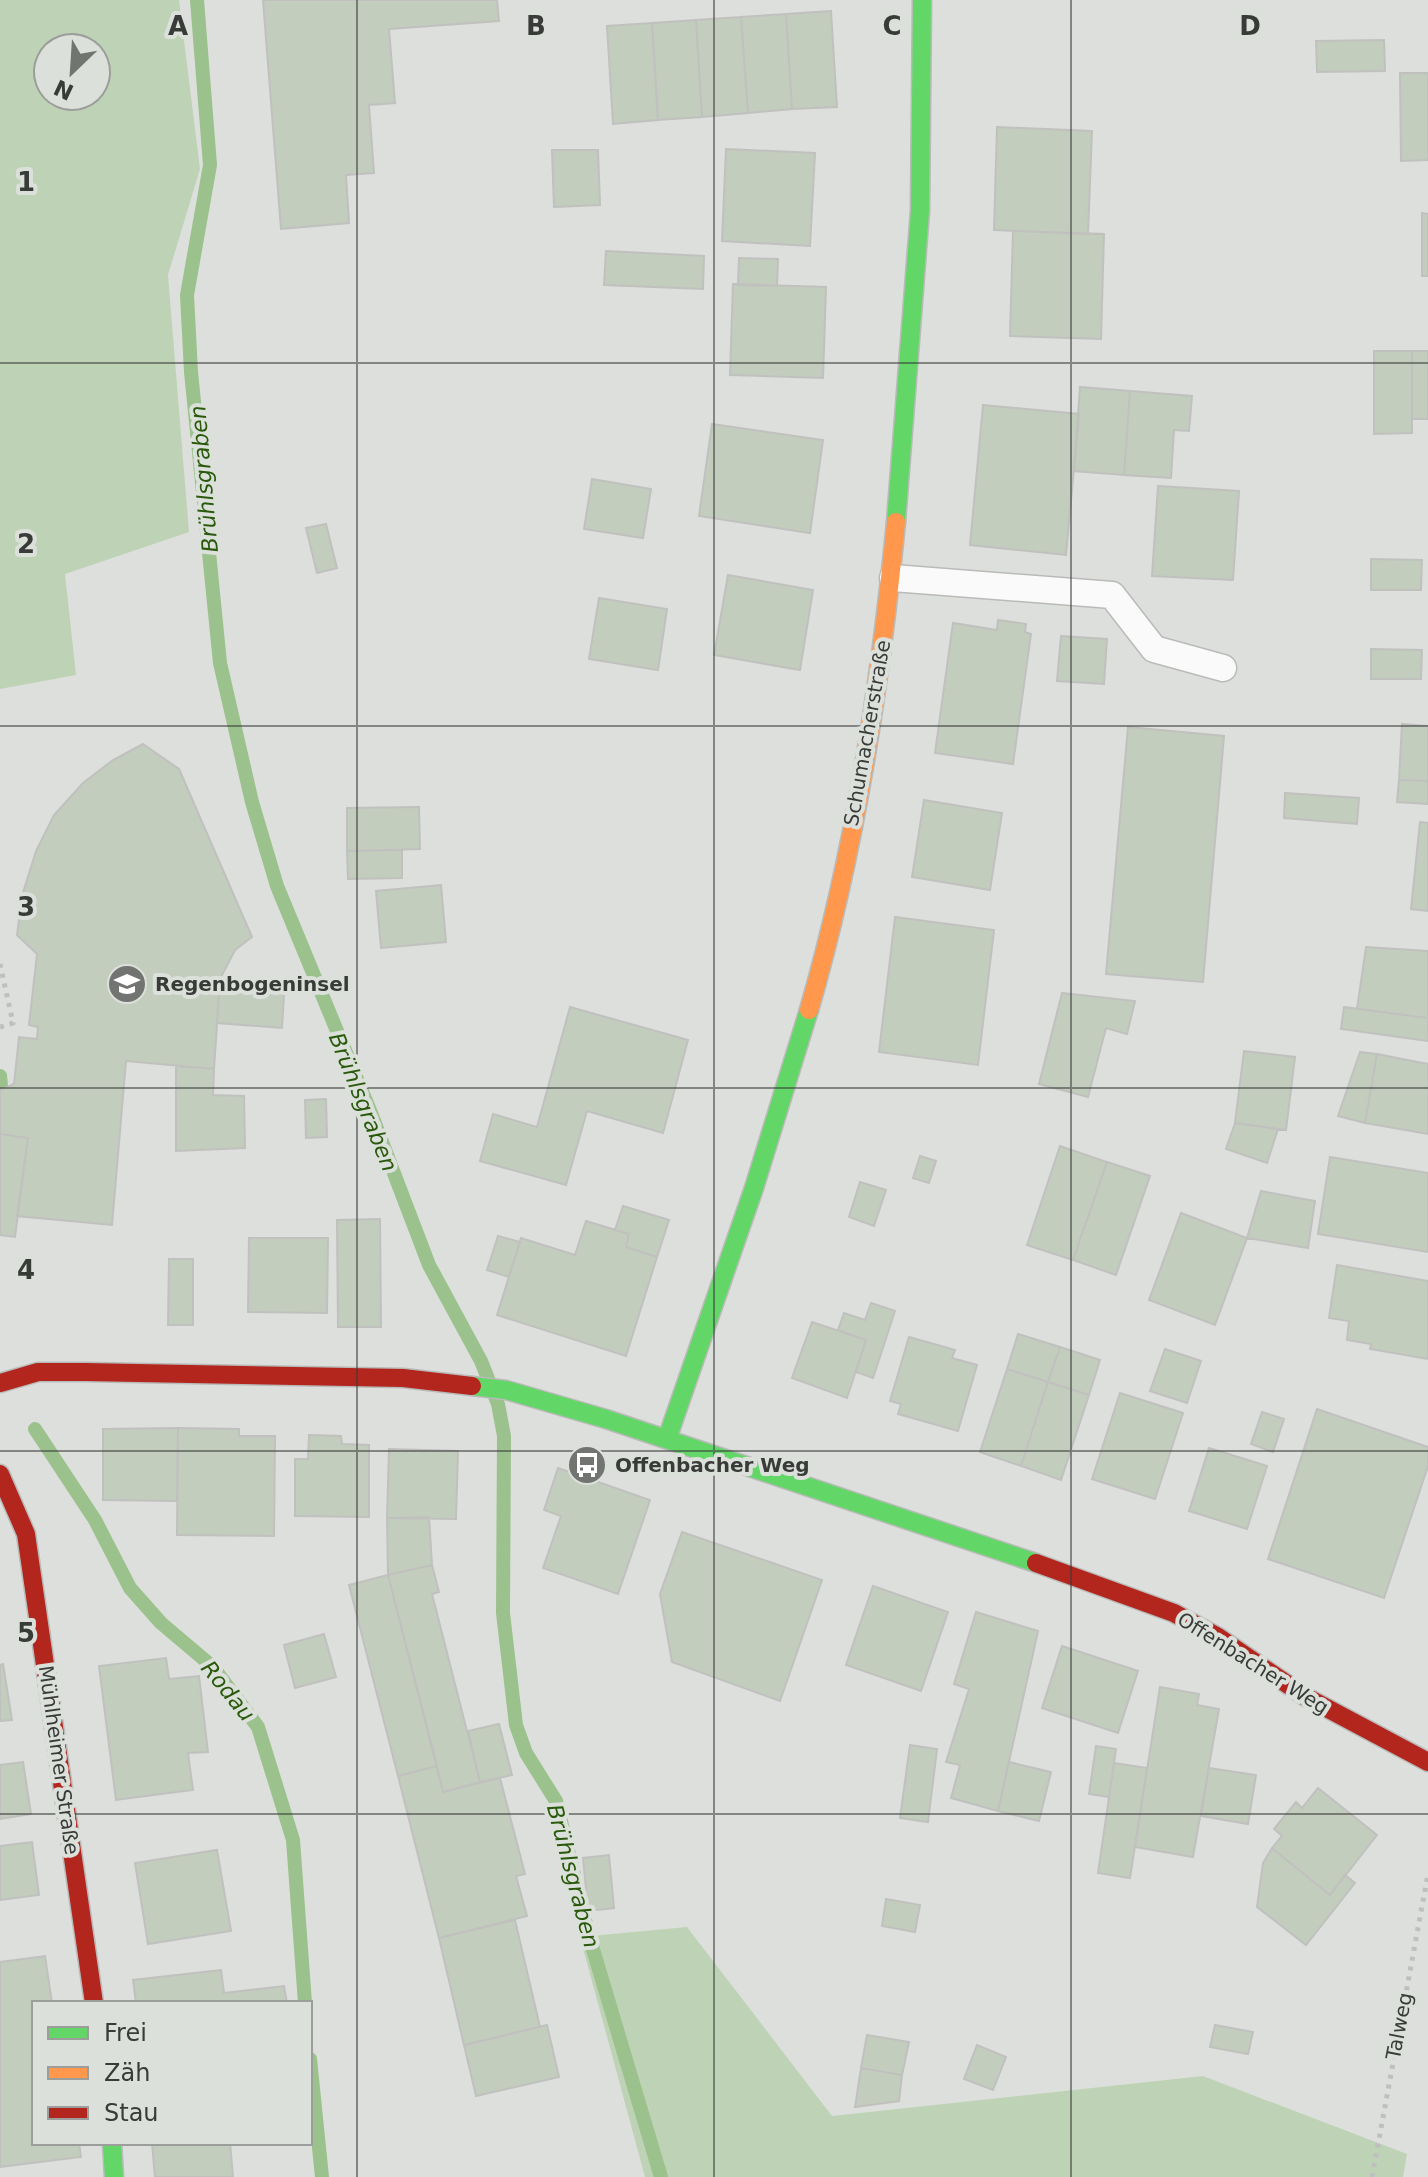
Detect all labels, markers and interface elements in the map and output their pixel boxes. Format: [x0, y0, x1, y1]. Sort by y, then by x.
text: A [168, 11, 188, 41]
text: B [526, 11, 546, 41]
text: C [882, 11, 902, 41]
text: D [1239, 11, 1261, 41]
north arrow [32, 32, 112, 112]
text: N [50, 74, 77, 105]
text: 1 [17, 167, 35, 197]
water label: Brühlsgraben [185, 404, 223, 554]
text: 2 [17, 529, 35, 559]
street label: Schumacherstraße [839, 638, 895, 828]
text: 3 [17, 892, 35, 922]
school or university icon: Regenbogeninsel [106, 963, 148, 1005]
place label: Regenbogeninsel [155, 972, 350, 996]
water label: Brühlsgraben [324, 1029, 402, 1175]
text: 4 [17, 1255, 35, 1285]
bus stop icon: Offenbacher Weg [566, 1444, 608, 1486]
place label: Offenbacher Weg [615, 1453, 810, 1477]
street label: Offenbacher Weg [1173, 1607, 1333, 1719]
text: 5 [17, 1618, 35, 1648]
water label: Rodau [196, 1656, 260, 1726]
street label: Mühlheimer Straße [34, 1664, 84, 1856]
water label: Brühlsgraben [542, 1802, 604, 1950]
street label: Talweg [1381, 1990, 1417, 2063]
legend [32, 2001, 312, 2145]
text: Frei [104, 2019, 147, 2047]
text: Zäh [104, 2059, 150, 2087]
text: Stau [104, 2099, 159, 2127]

